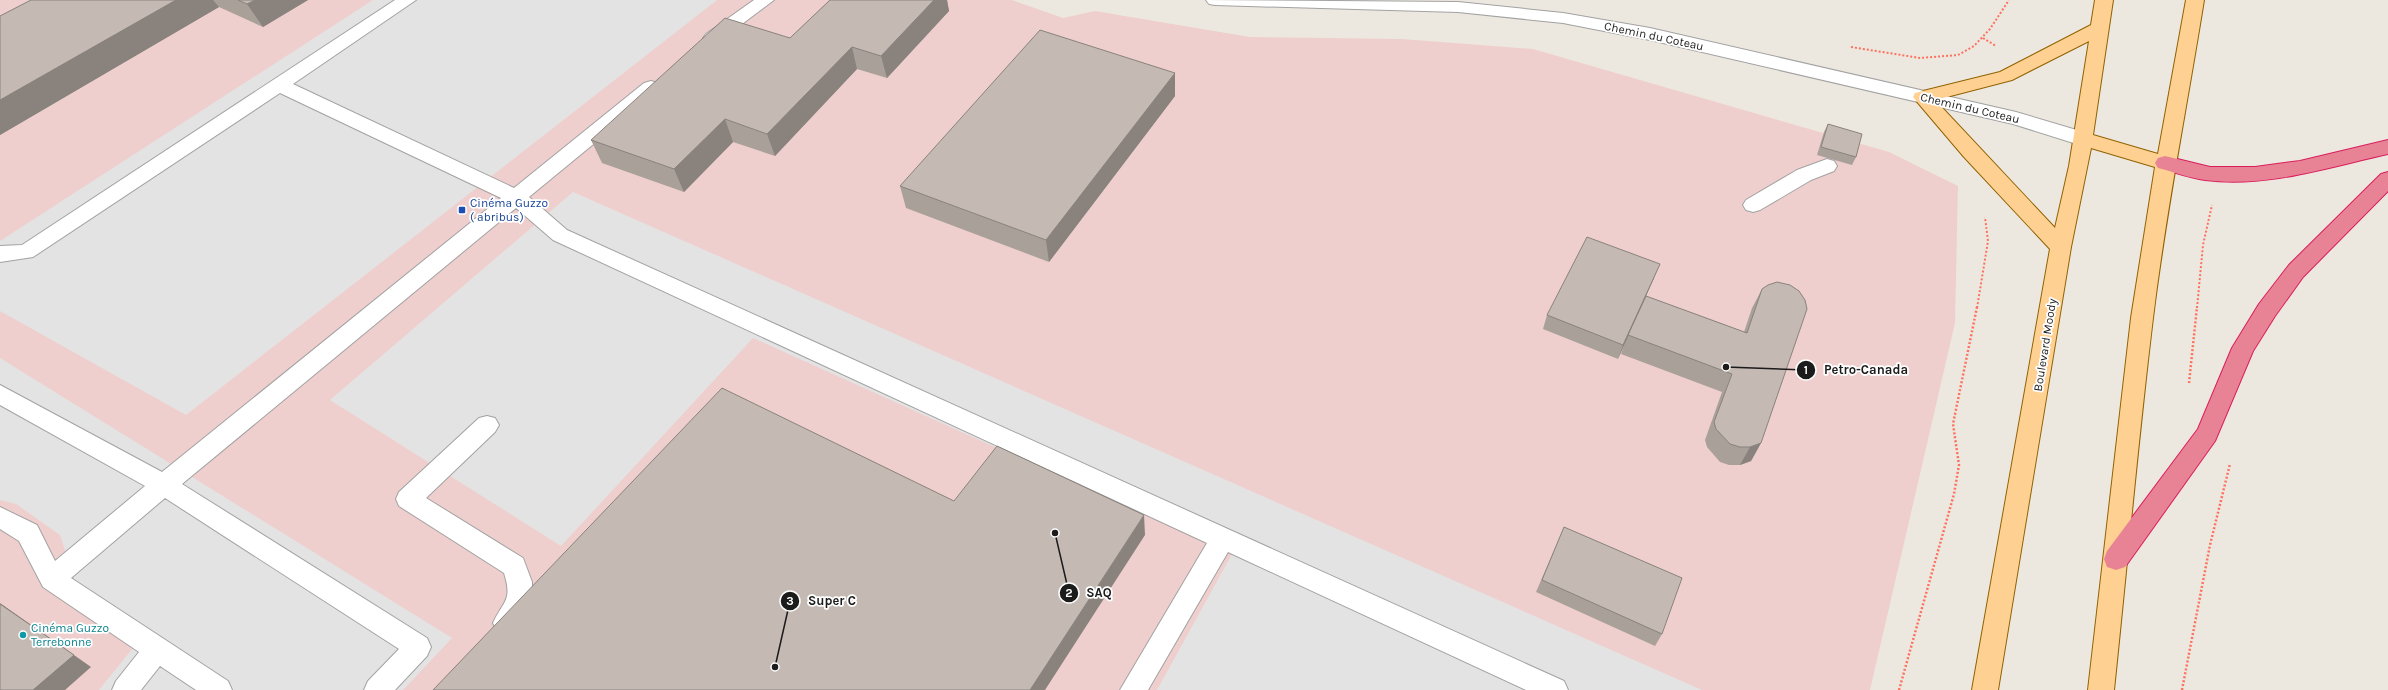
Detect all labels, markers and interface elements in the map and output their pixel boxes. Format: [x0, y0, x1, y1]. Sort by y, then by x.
street label: Chemin du Coteau [1603, 19, 1705, 53]
street label: Chemin du Coteau [1919, 90, 2021, 126]
place label: Cinéma Guzzo ( abribus) [470, 196, 548, 224]
marker: Cinéma Guzzo ( abribus) [457, 205, 467, 215]
street label: Boulevard Moody [2031, 297, 2059, 392]
callout: Petro-Canada [1796, 357, 1916, 382]
text: Petro-Canada [1824, 362, 1908, 377]
text: 1 [1804, 363, 1808, 377]
callout: SAQ [1059, 580, 1120, 605]
text: SAQ [1086, 585, 1112, 600]
text: 2 [1065, 586, 1073, 600]
callout: Super C [780, 588, 864, 613]
text: Super C [808, 593, 856, 608]
text: 3 [786, 594, 794, 608]
place label: Cinéma Guzzo Terrebonne [31, 621, 109, 649]
marker: Cinéma Guzzo Terrebonne [18, 630, 28, 640]

